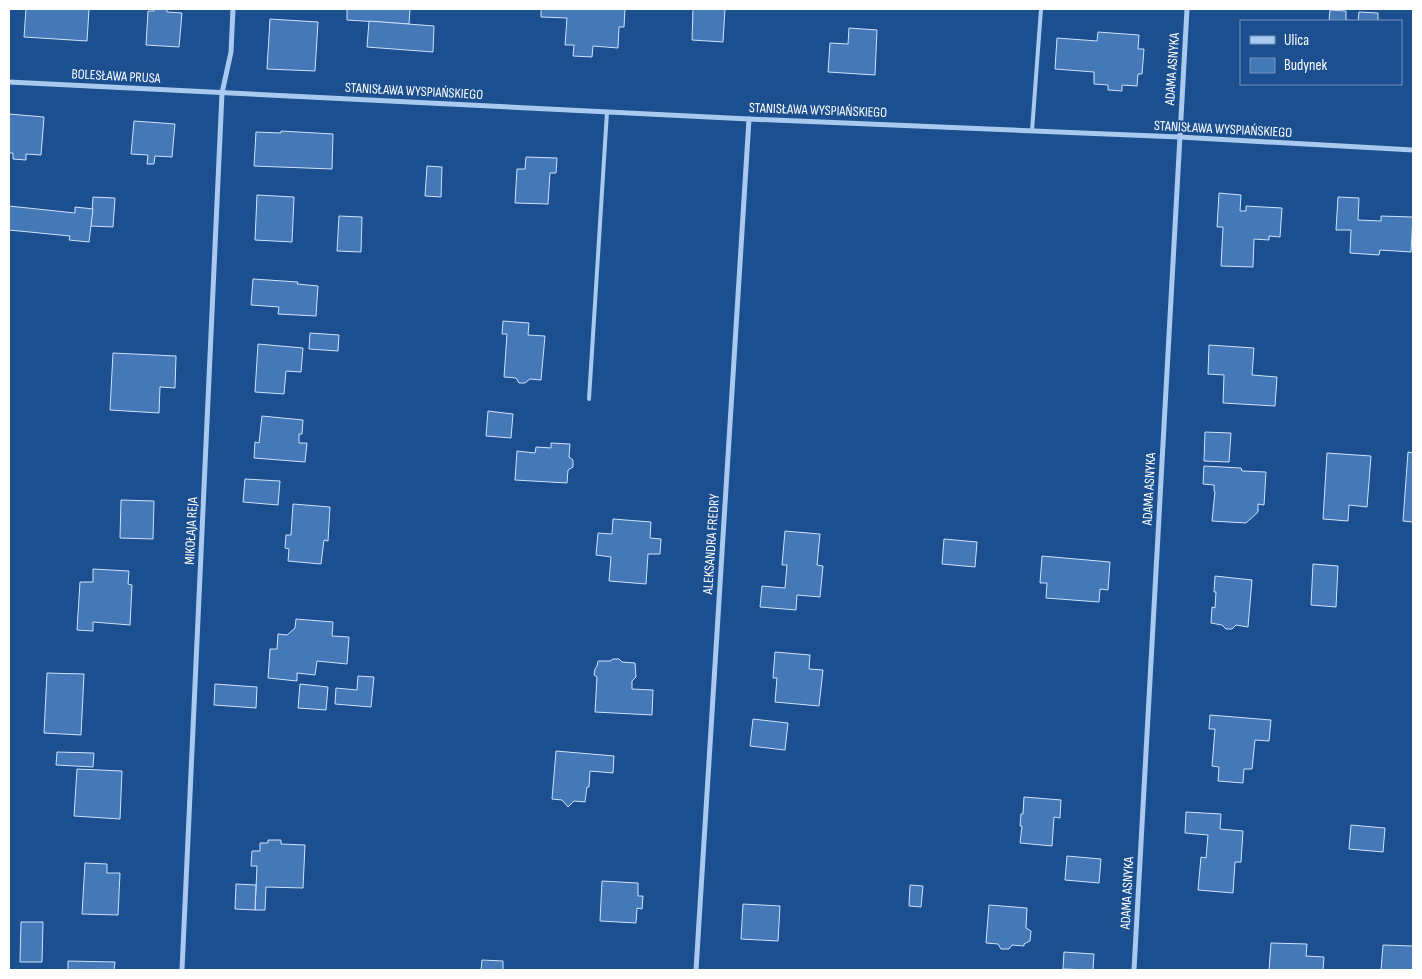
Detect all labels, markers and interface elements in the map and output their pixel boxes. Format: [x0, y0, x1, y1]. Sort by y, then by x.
legend [1240, 20, 1402, 85]
street label: ADAMA ASNYKA [1161, 31, 1183, 107]
text: Ulica [1284, 31, 1309, 50]
text: Budynek [1284, 56, 1327, 75]
street label: BOLESŁAWA PRUSA [71, 65, 162, 87]
street label: STANISŁAWA WYSPIAŃSKIEGO [344, 79, 484, 103]
street label: STANISŁAWA WYSPIAŃSKIEGO [749, 99, 888, 121]
street label: STANISŁAWA WYSPIAŃSKIEGO [1153, 117, 1293, 141]
street label: ADAMA ASNYKA [1139, 451, 1159, 527]
street label: ALEKSANDRA FREDRY [699, 493, 723, 596]
street label: MIKOŁAJA REJA [181, 496, 201, 565]
street label: ADAMA ASNYKA [1117, 855, 1137, 931]

